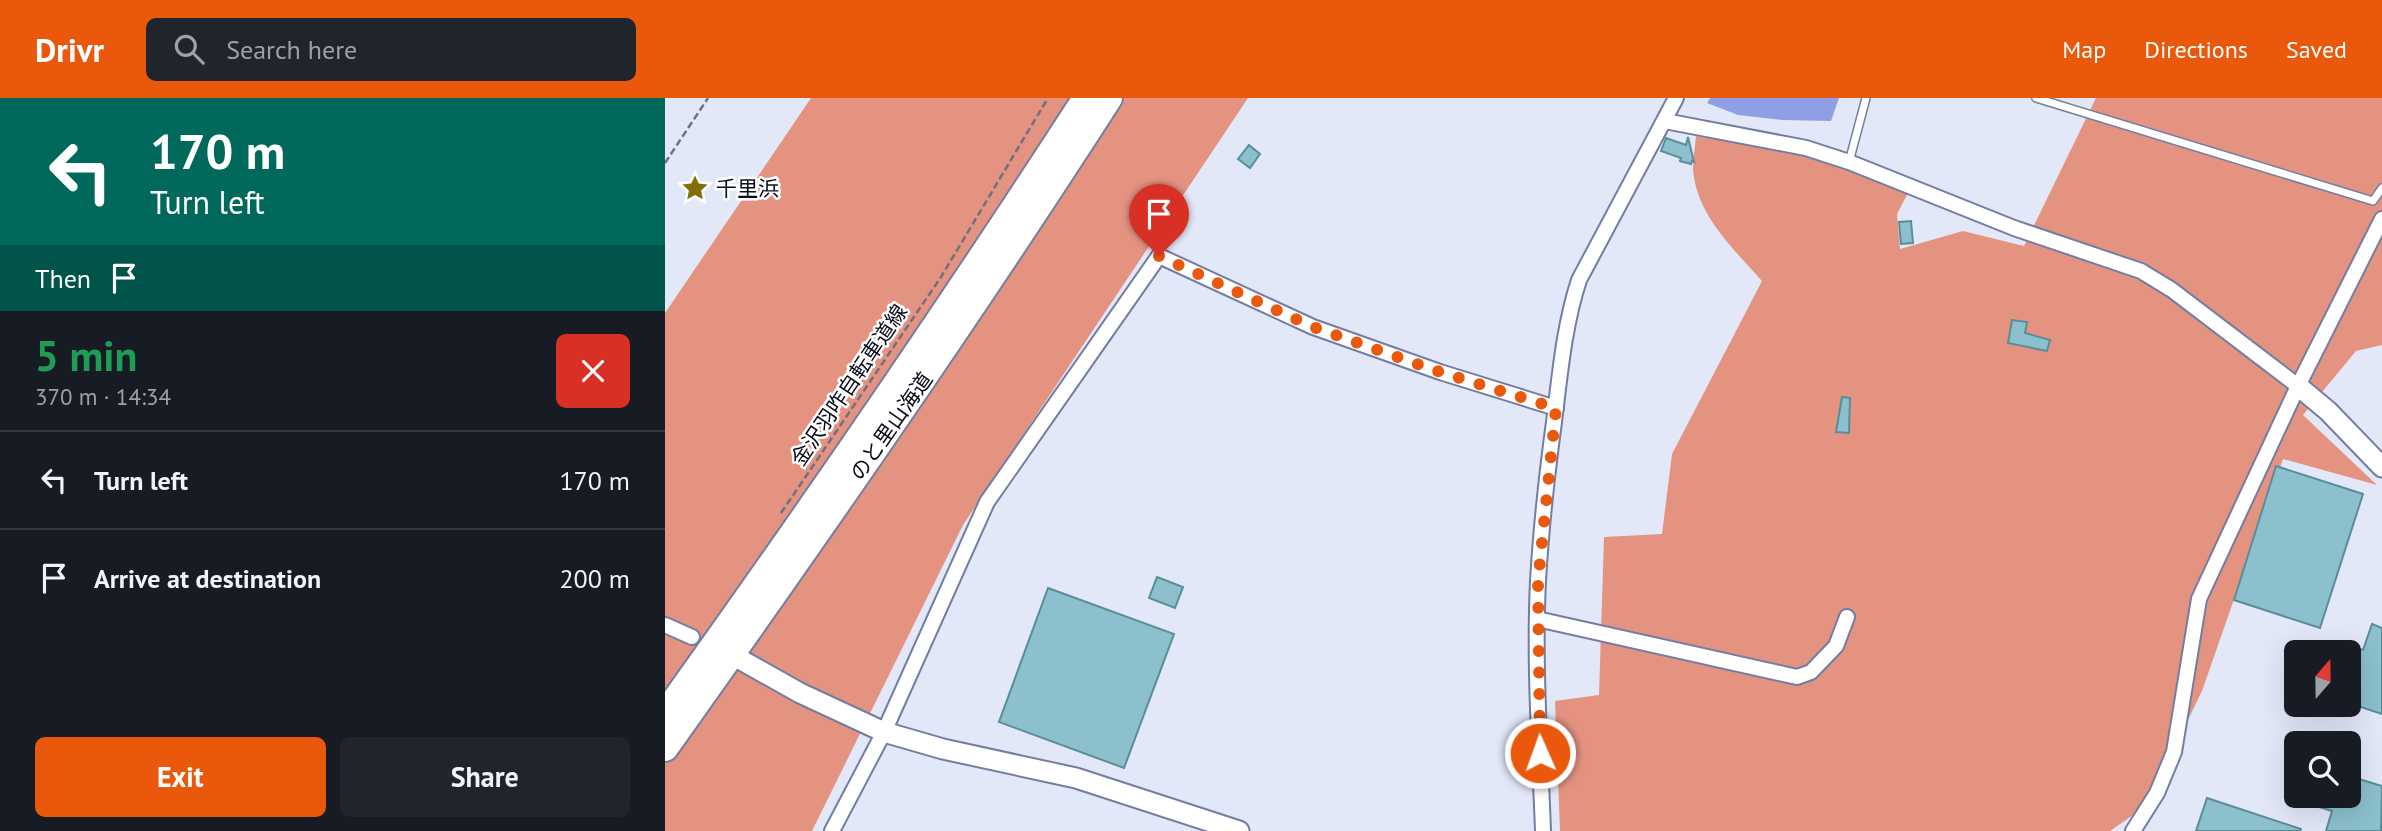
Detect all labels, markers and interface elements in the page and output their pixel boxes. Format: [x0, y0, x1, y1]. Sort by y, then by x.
search box [146, 18, 636, 81]
text: Drivr [35, 28, 104, 71]
icon: search [170, 30, 208, 68]
text: Search here [226, 33, 357, 66]
text: Map [2062, 34, 2106, 65]
text: Directions [2144, 34, 2248, 65]
text: Saved [2286, 34, 2347, 65]
text: 170 m [150, 119, 285, 183]
icon: left [35, 126, 126, 217]
place icon: 千里浜 [680, 173, 710, 203]
place label: 千里浜 [716, 175, 779, 202]
text: Turn left [150, 181, 265, 223]
pin [1129, 184, 1189, 256]
icon: arrive [1140, 195, 1178, 233]
icon: arrive [105, 259, 143, 297]
text: Then [35, 262, 91, 295]
street label: 金沢羽咋自転車道線 [785, 299, 913, 471]
text: 5 min [35, 328, 137, 383]
button: close [556, 334, 630, 408]
street label: のと里山海道 [844, 367, 938, 485]
text: 370 m · 14:34 [35, 382, 171, 411]
icon: left [35, 461, 73, 499]
text: Turn left [94, 464, 188, 497]
text: 170 m [559, 464, 630, 497]
icon: arrive [35, 559, 73, 597]
text: Arrive at destination [94, 562, 321, 595]
text: 200 m [559, 562, 630, 595]
north arrow [2284, 640, 2361, 718]
map controls [2284, 640, 2361, 808]
position arrow [1503, 716, 1577, 790]
button: search [2284, 731, 2361, 808]
button: Exit [35, 737, 326, 817]
button: Share [340, 737, 630, 817]

